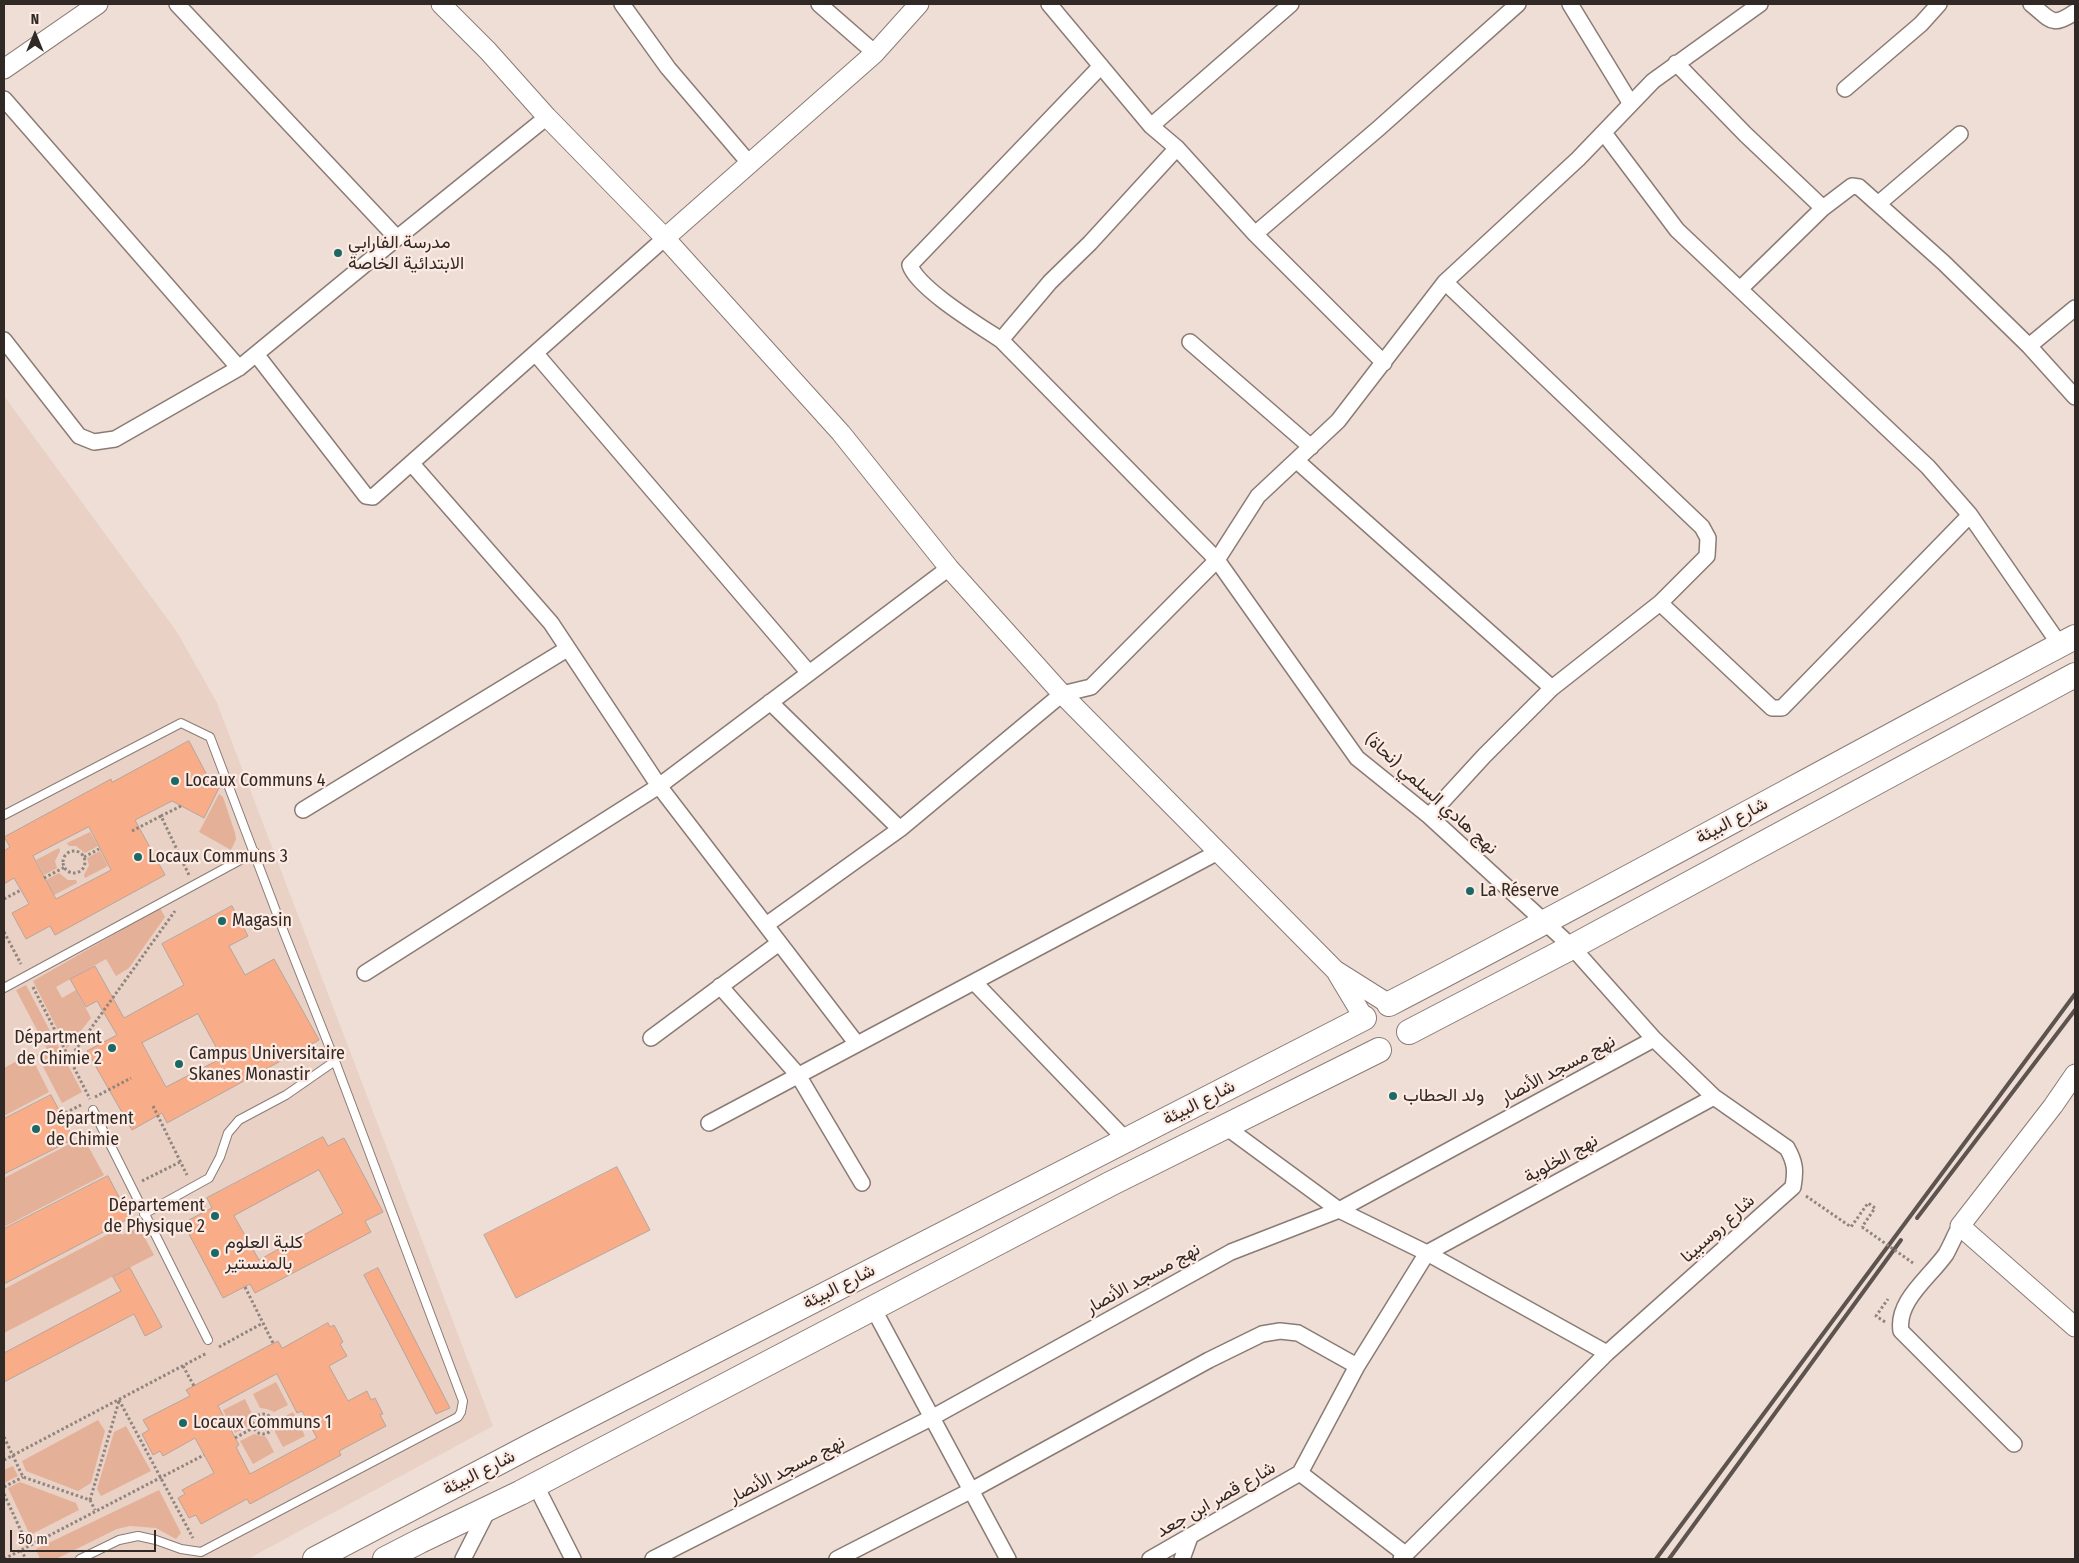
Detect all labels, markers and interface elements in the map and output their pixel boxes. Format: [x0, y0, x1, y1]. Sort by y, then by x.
north arrow [10, 10, 60, 60]
text: N [31, 11, 39, 28]
place label: مدرسة الفارابي الابتدائية الخاصة [348, 232, 464, 274]
marker: مدرسة الفارابي الابتدائية الخاصة [332, 247, 344, 259]
street label: نهج هادي السلمي (نحاة) [1360, 729, 1502, 859]
place label: Locaux Communs 4 [185, 770, 325, 792]
marker: Locaux Communs 4 [169, 775, 181, 787]
street label: شارع البيئة [1692, 793, 1772, 849]
place label: Locaux Communs 3 [148, 846, 288, 868]
marker: Locaux Communs 3 [132, 851, 144, 863]
place label: La Réserve [1480, 880, 1559, 902]
marker: La Réserve [1464, 885, 1476, 897]
place label: Magasin [232, 910, 292, 932]
marker: Magasin [216, 915, 228, 927]
place label: Départment de Chimie 2 [14, 1027, 102, 1070]
street label: نهج مسجد الأنصار [1497, 1031, 1619, 1109]
marker: Départment de Chimie 2 [106, 1042, 118, 1054]
place label: Campus Universitaire Skanes Monastir [189, 1043, 345, 1086]
marker: Campus Universitaire Skanes Monastir [173, 1058, 185, 1070]
street label: شارع البيئة [1159, 1076, 1239, 1130]
place label: ولد الحطاب [1403, 1085, 1484, 1107]
marker: ولد الحطاب [1387, 1090, 1399, 1102]
place label: Départment de Chimie [46, 1108, 134, 1150]
marker: Départment de Chimie [30, 1123, 42, 1135]
street label: نهج الخلوية [1520, 1130, 1602, 1188]
street label: شارع روسبينا [1677, 1190, 1759, 1268]
place label: Département de Physique 2 [104, 1195, 205, 1238]
marker: Département de Physique 2 [209, 1210, 221, 1222]
place label: كلية العلوم بالمنستير [225, 1232, 303, 1274]
street label: نهج مسجد الأنصار [1082, 1239, 1204, 1319]
marker: كلية العلوم بالمنستير [209, 1247, 221, 1259]
street label: شارع البيئة [799, 1260, 879, 1314]
place label: Locaux Communs 1 [193, 1412, 332, 1434]
marker: Locaux Communs 1 [177, 1417, 189, 1429]
street label: نهج مسجد الأنصار [725, 1431, 849, 1509]
street label: شارع البيئة [439, 1446, 519, 1500]
street label: شارع قصر ابن جعد [1153, 1457, 1279, 1543]
scale bar [12, 1520, 159, 1552]
text: 50 m [18, 1530, 48, 1548]

